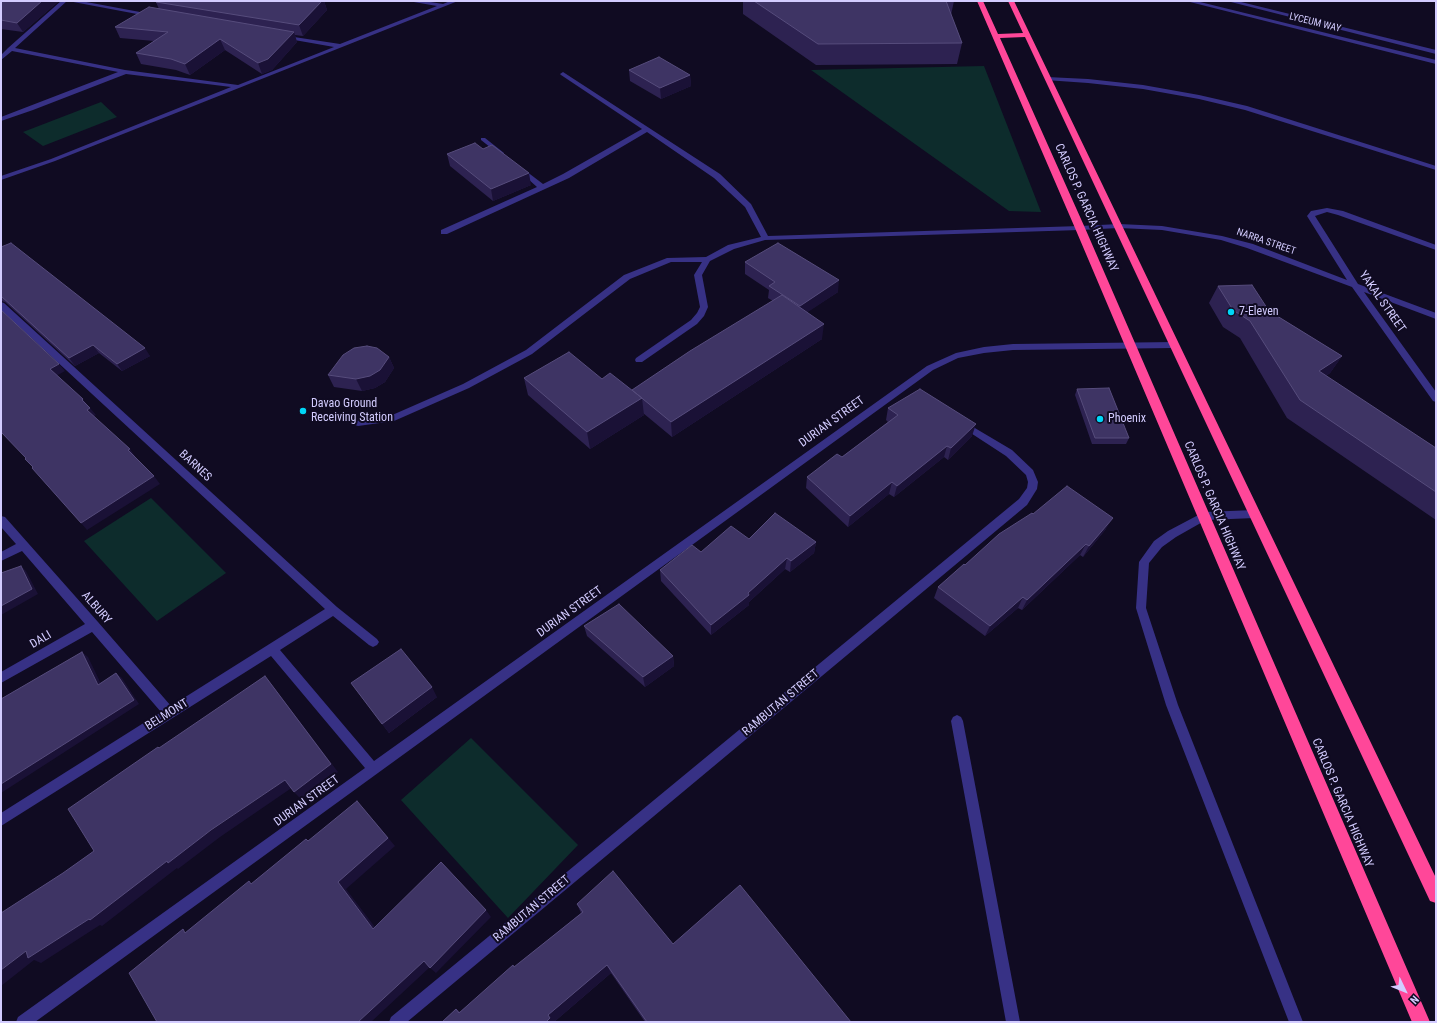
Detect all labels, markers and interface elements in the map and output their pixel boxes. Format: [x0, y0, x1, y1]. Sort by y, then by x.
street label: LYCEUM WAY [1288, 11, 1342, 35]
street label: CARLOS P. GARCIA HIGHWAY [1051, 142, 1121, 274]
street label: NARRA STREET [1235, 226, 1297, 258]
street label: YAKAL STREET [1356, 268, 1408, 336]
place label: 7-Eleven [1239, 305, 1279, 319]
marker: 7-Eleven [1226, 307, 1236, 317]
street label: DURIAN STREET [796, 393, 868, 451]
place label: Davao Ground Receiving Station [311, 397, 393, 425]
marker: Davao Ground Receiving Station [298, 406, 308, 416]
place label: Phoenix [1108, 412, 1146, 426]
marker: Phoenix [1095, 414, 1105, 424]
street label: CARLOS P. GARCIA HIGHWAY [1180, 439, 1248, 573]
street label: BARNES [176, 447, 214, 485]
street label: DURIAN STREET [534, 583, 606, 641]
street label: ALBURY [78, 589, 114, 627]
street label: DALI [28, 628, 54, 652]
street label: RAMBUTAN STREET [740, 667, 822, 739]
street label: BELMONT [143, 696, 191, 734]
street label: CARLOS P. GARCIA HIGHWAY [1308, 736, 1376, 870]
street label: DURIAN STREET [271, 772, 343, 830]
street label: RAMBUTAN STREET [491, 873, 573, 945]
north arrow [1385, 971, 1425, 1011]
text: N [1407, 993, 1421, 1006]

